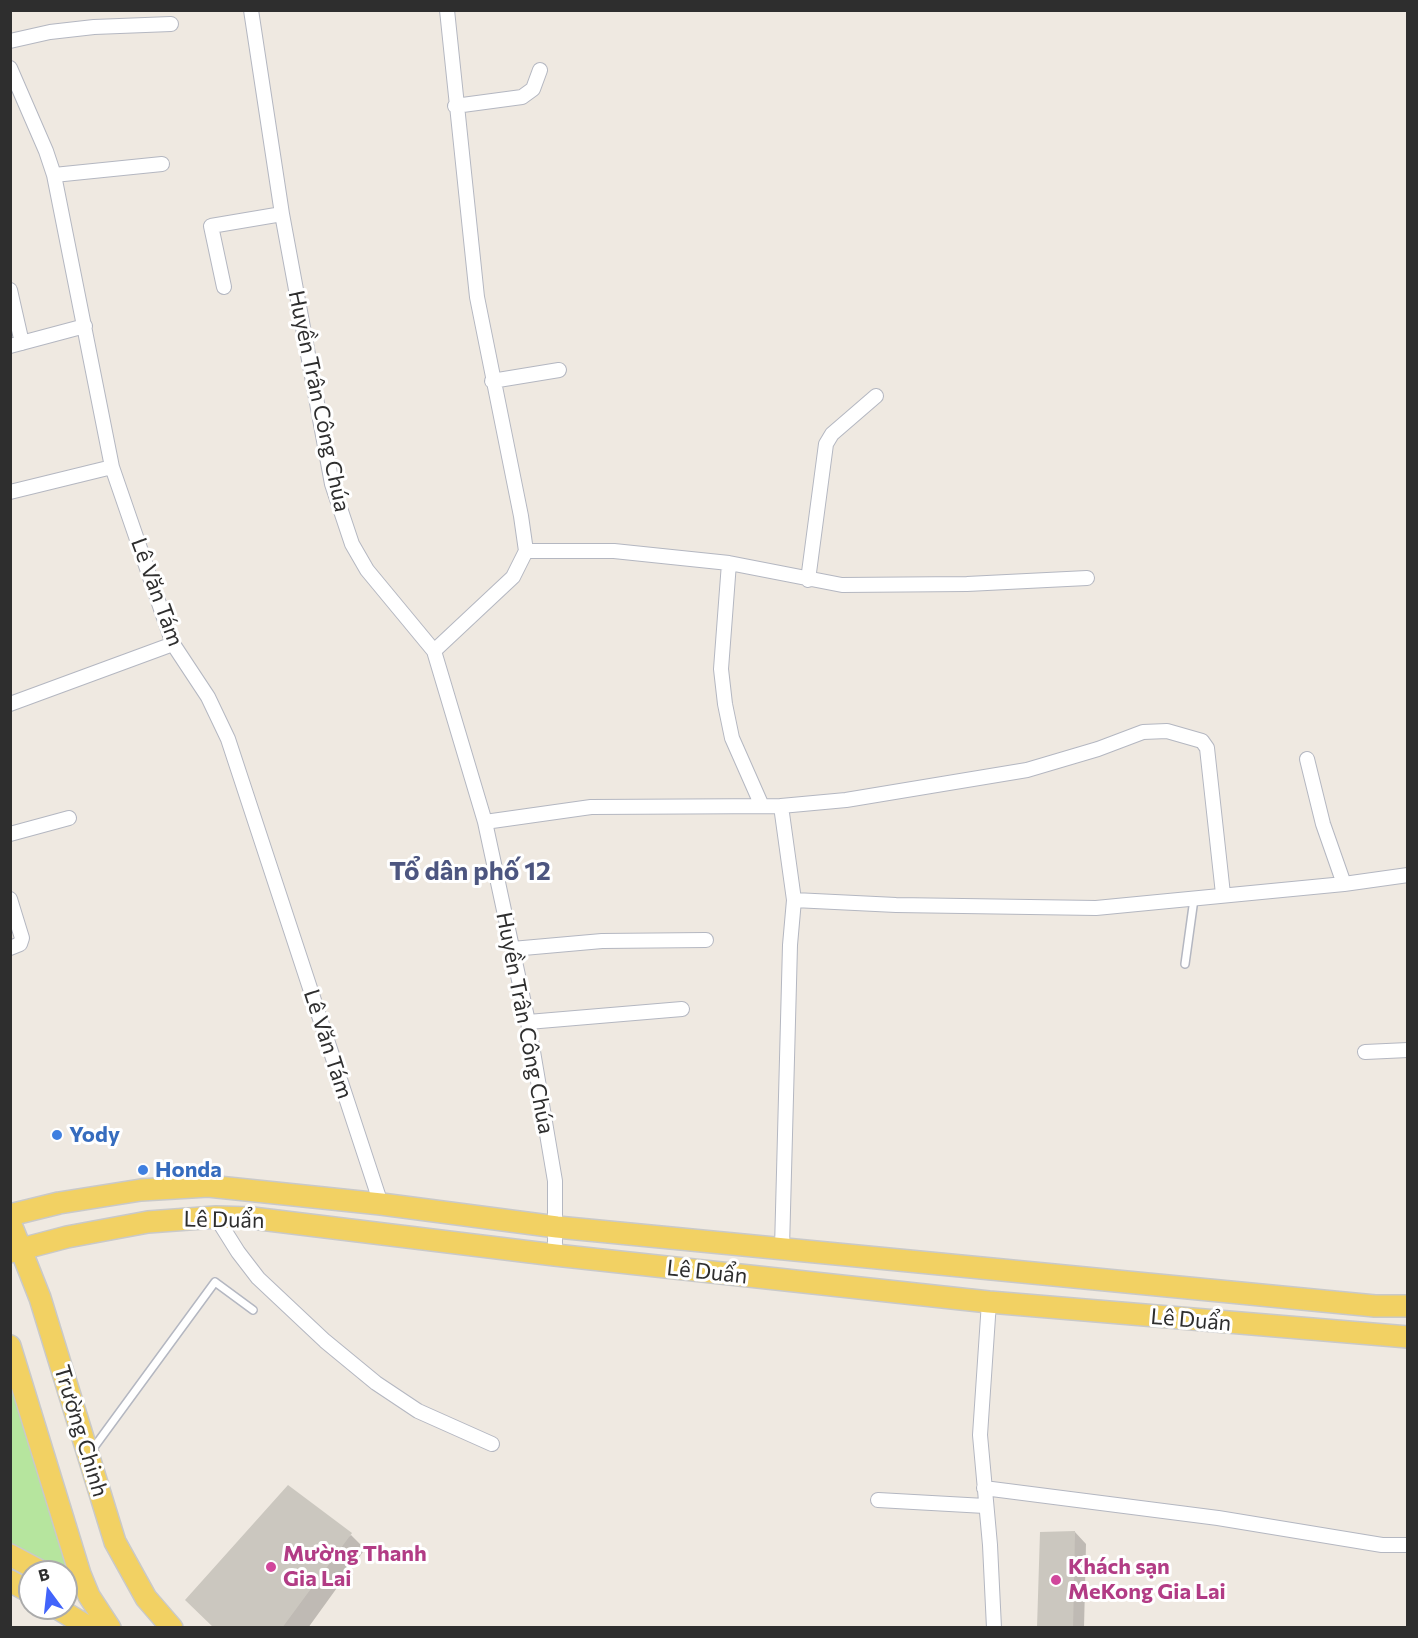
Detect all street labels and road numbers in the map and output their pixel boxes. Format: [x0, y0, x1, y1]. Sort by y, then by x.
street label: Huyền Trân Công Chúa [283, 288, 355, 514]
street label: Lê Văn Tám [125, 534, 189, 650]
street label: Huyền Trân Công Chúa [491, 910, 559, 1136]
street label: Lê Văn Tám [298, 986, 358, 1102]
street label: Lê Duẩn [183, 1206, 265, 1234]
street label: Lê Duẩn [665, 1255, 749, 1289]
street label: Lê Duẩn [1150, 1303, 1232, 1337]
street label: Trường Chinh [48, 1362, 114, 1500]

